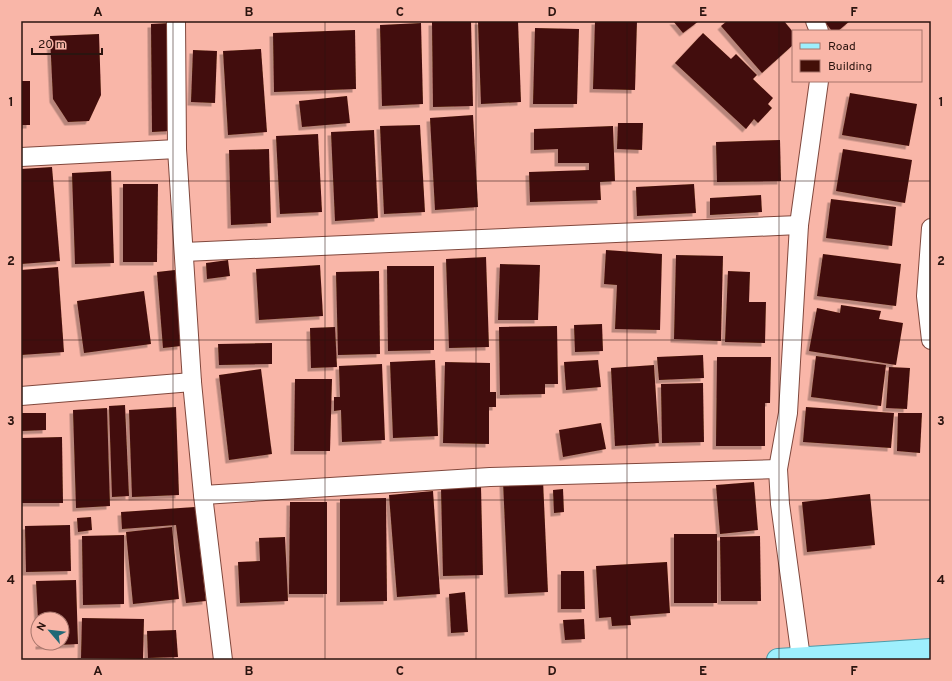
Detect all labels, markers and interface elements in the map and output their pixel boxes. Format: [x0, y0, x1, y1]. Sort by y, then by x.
text: A [93, 5, 103, 21]
text: B [245, 5, 254, 21]
text: C [396, 5, 404, 21]
text: D [547, 5, 557, 21]
text: E [699, 5, 707, 21]
text: F [850, 5, 858, 21]
scale bar [32, 30, 102, 56]
legend [792, 30, 922, 82]
text: 20 m [38, 37, 66, 53]
text: Road [828, 39, 856, 55]
text: Building [828, 59, 872, 75]
text: 1 [8, 95, 14, 111]
text: 1 [938, 95, 944, 111]
text: 2 [7, 254, 15, 270]
text: 2 [937, 254, 945, 270]
text: 3 [7, 414, 15, 430]
text: 3 [937, 414, 945, 430]
text: 4 [7, 573, 15, 589]
text: 4 [937, 573, 945, 589]
north arrow [30, 611, 70, 651]
text: N [34, 620, 50, 634]
text: A [93, 664, 103, 680]
text: B [245, 664, 254, 680]
text: C [396, 664, 404, 680]
text: D [547, 664, 557, 680]
text: E [699, 664, 707, 680]
text: F [850, 664, 858, 680]

